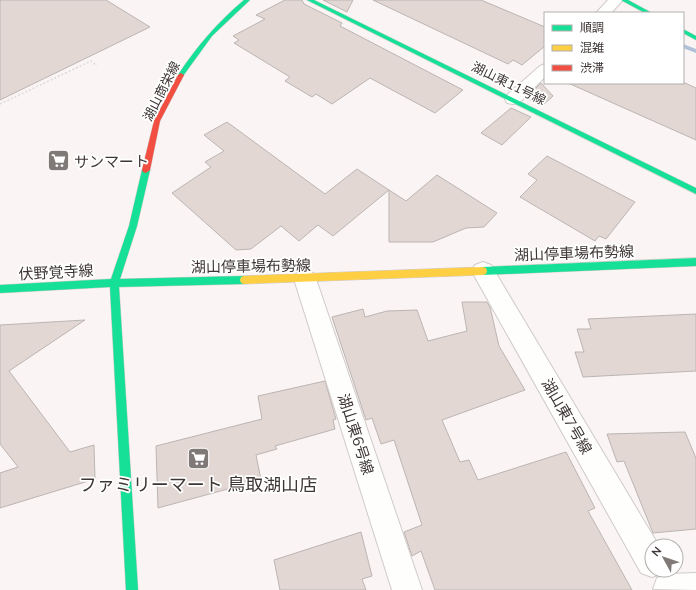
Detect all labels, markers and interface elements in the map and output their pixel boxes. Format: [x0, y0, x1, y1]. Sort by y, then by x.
legend [544, 12, 684, 84]
text: 順調 [580, 20, 604, 35]
text: 混雑 [580, 40, 604, 55]
street label: 湖山商栄線 [139, 58, 183, 124]
street label: 湖山東11号線 [469, 58, 549, 108]
text: 渋滞 [580, 60, 604, 75]
supermarket icon: サンマート [46, 148, 72, 174]
place label: サンマート [74, 152, 149, 171]
street label: 湖山停車場布勢線 [514, 241, 634, 265]
street label: 湖山停車場布勢線 [191, 255, 311, 277]
street label: 伏野覚寺線 [18, 261, 94, 283]
street label: 湖山東7号線 [538, 375, 596, 457]
street label: 湖山東6号線 [334, 391, 378, 477]
supermarket icon: ファミリーマート 鳥取湖山店 [185, 446, 211, 472]
place label: ファミリーマート 鳥取湖山店 [79, 473, 317, 496]
north arrow [644, 538, 684, 578]
text: N [648, 544, 664, 559]

